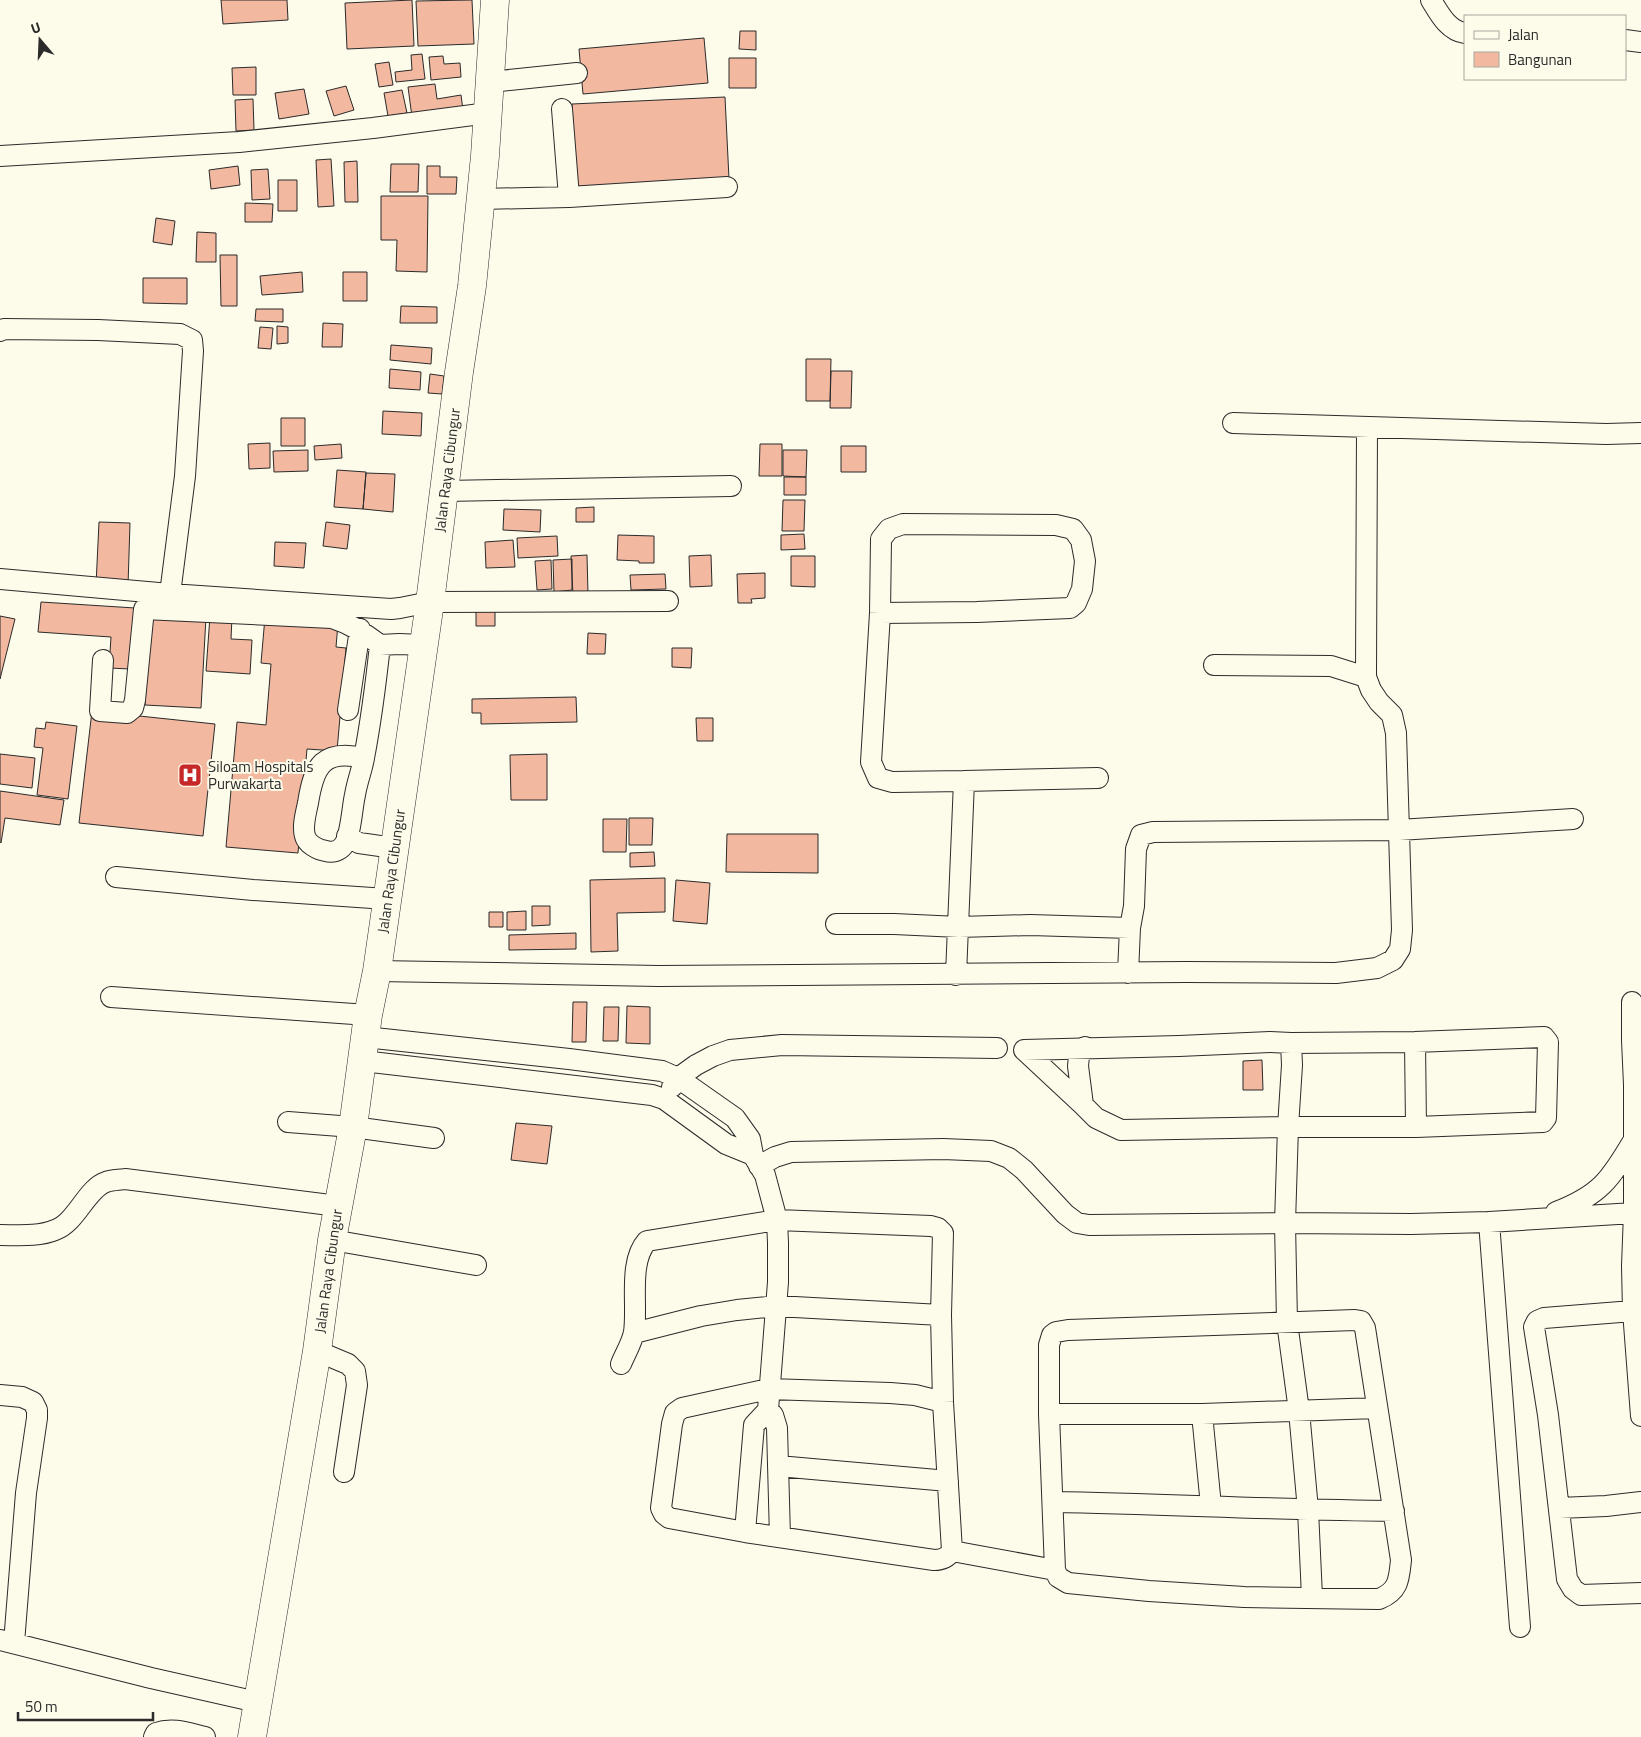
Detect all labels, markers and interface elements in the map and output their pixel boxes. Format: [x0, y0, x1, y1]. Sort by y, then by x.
north arrow [15, 15, 65, 65]
legend [1464, 15, 1626, 80]
text: U [28, 16, 43, 39]
text: Jalan [1508, 23, 1539, 46]
text: Bangunan [1508, 48, 1572, 71]
street label: Jalan Raya Cibungur [428, 407, 466, 533]
place label: Siloam Hospitals Purwakarta [208, 755, 314, 795]
hospital icon: Siloam Hospitals Purwakarta [177, 762, 203, 788]
street label: Jalan Raya Cibungur [371, 808, 411, 934]
street label: Jalan Raya Cibungur [308, 1208, 348, 1334]
scale bar [18, 1690, 152, 1722]
text: 50 m [25, 1695, 58, 1718]

